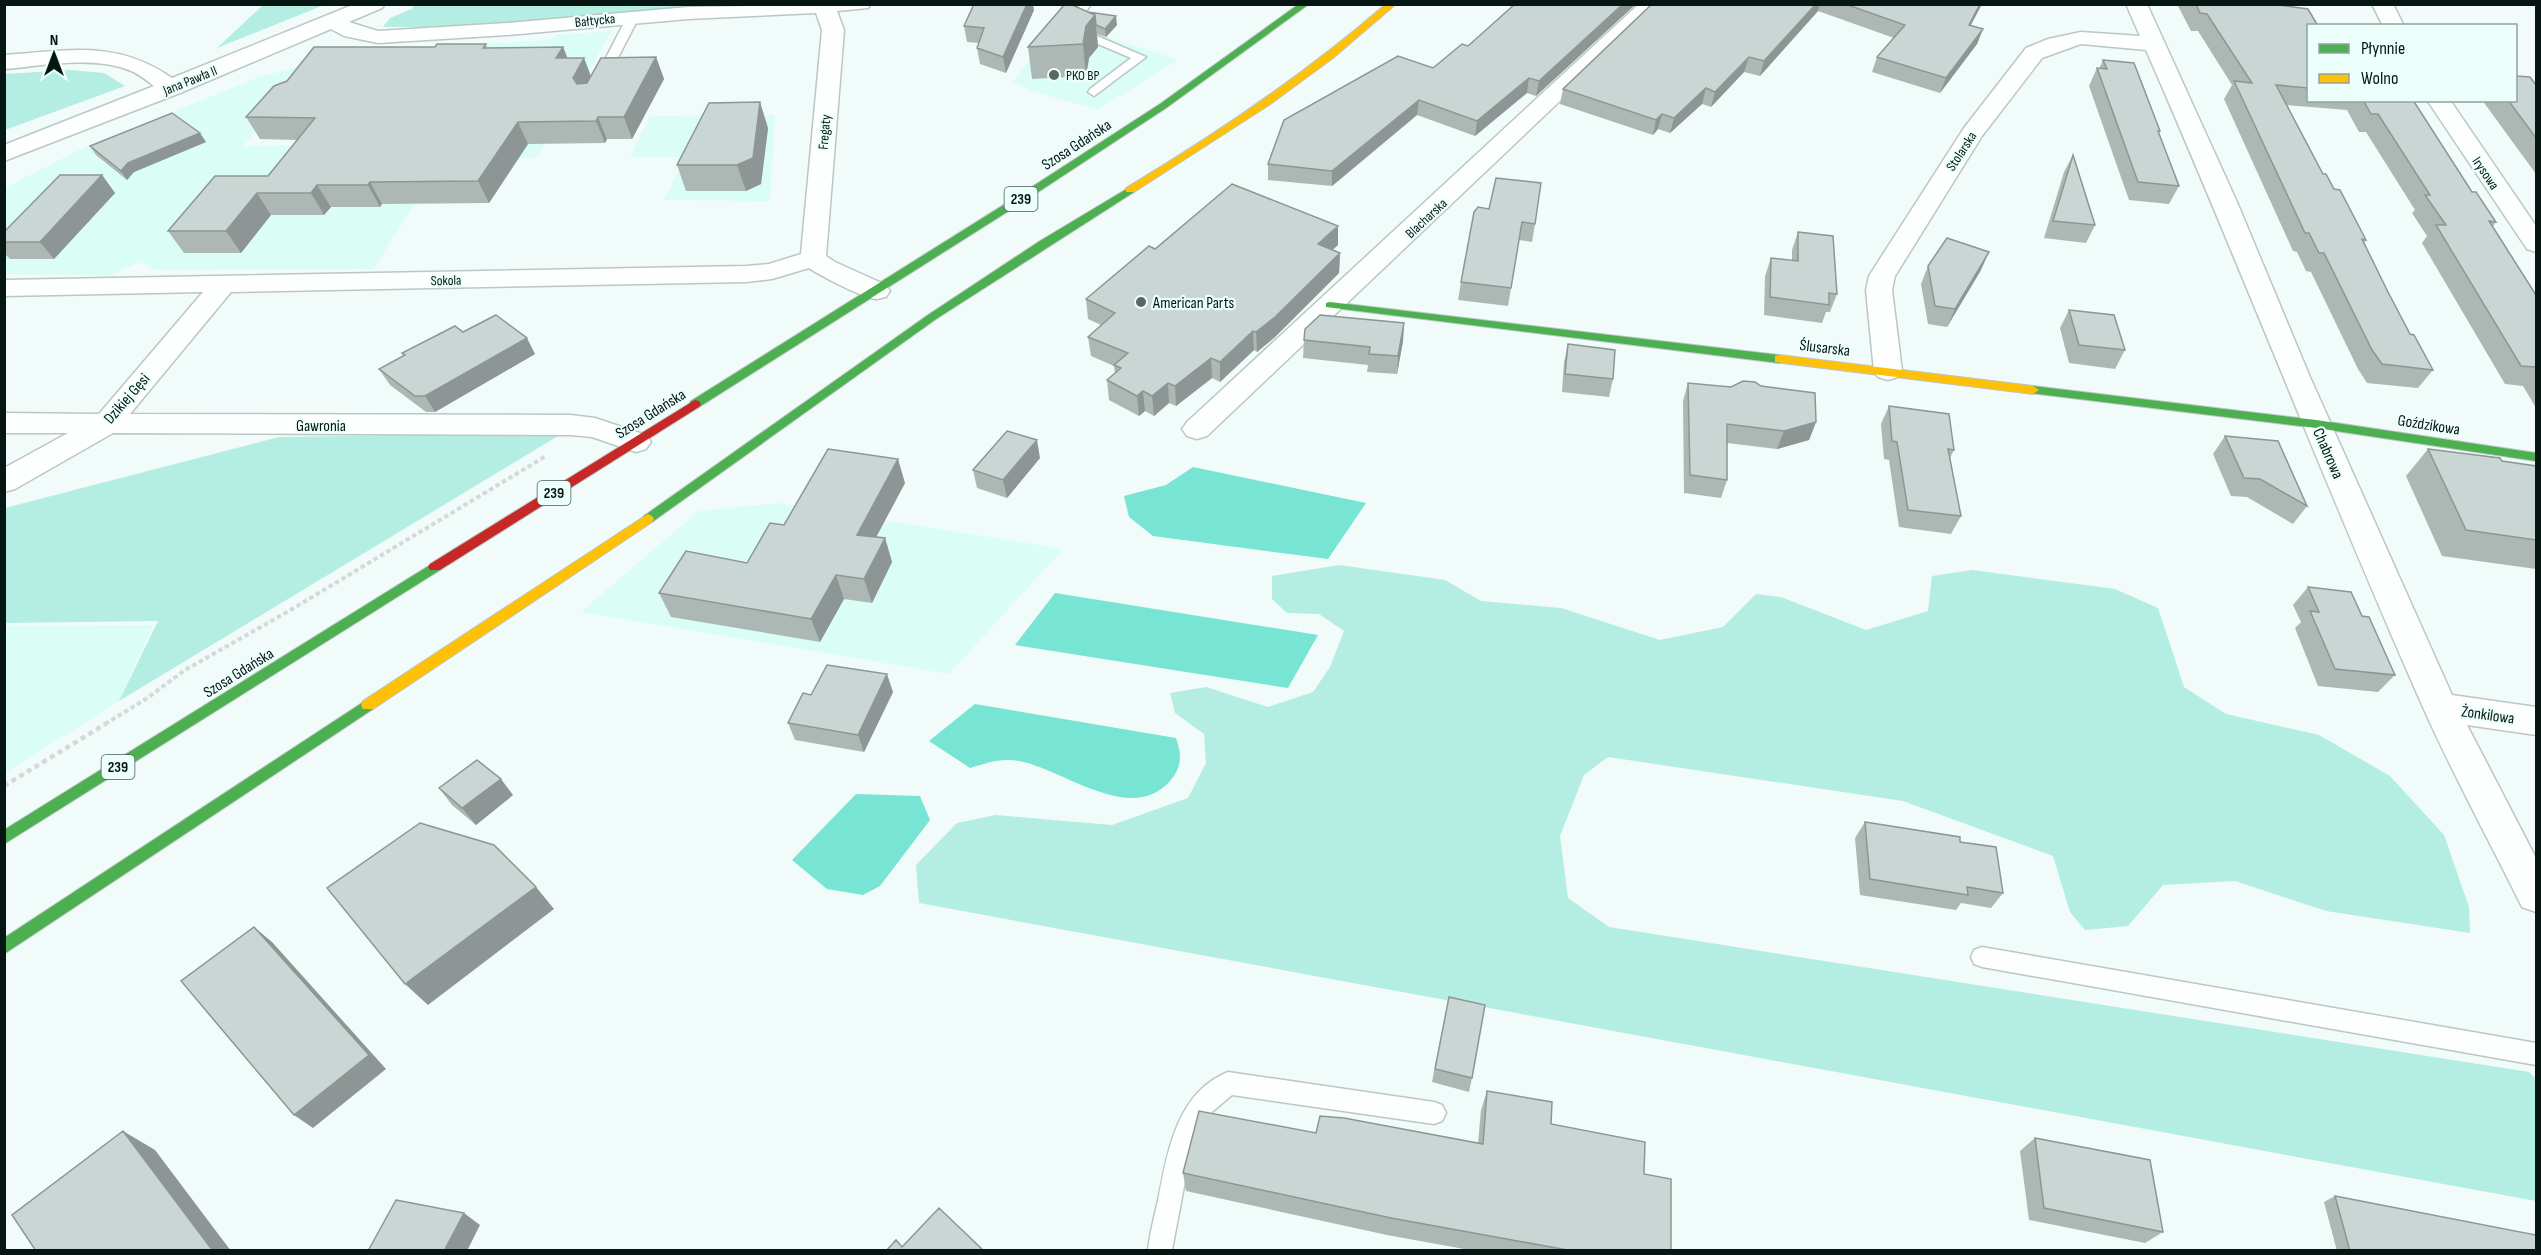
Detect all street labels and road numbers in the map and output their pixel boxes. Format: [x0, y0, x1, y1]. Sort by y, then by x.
street label: Bałtycka [574, 10, 616, 31]
street label: Jana Pawła II [160, 62, 220, 99]
street label: Fregaty [814, 113, 835, 150]
street label: Szosa Gdańska [1038, 116, 1115, 175]
street label: Stolarska [1942, 128, 1980, 174]
street label: Irysowa [2468, 154, 2503, 193]
road number: 239 [1004, 187, 1038, 211]
street label: Blacharska [1402, 195, 1451, 242]
street label: Sokola [430, 272, 462, 289]
street label: Ślusarska [1798, 336, 1851, 361]
street label: Dzikiej Gęsi [100, 370, 154, 428]
street label: Szosa Gdańska [612, 385, 689, 443]
street label: Goździkowa [2396, 411, 2461, 440]
street label: Gawronia [296, 417, 346, 436]
street label: Chabrowa [2308, 425, 2347, 482]
road number: 239 [538, 481, 570, 505]
street label: Szosa Gdańska [200, 644, 277, 702]
street label: Żonkilowa [2460, 702, 2516, 729]
road number: 239 [102, 755, 134, 779]

